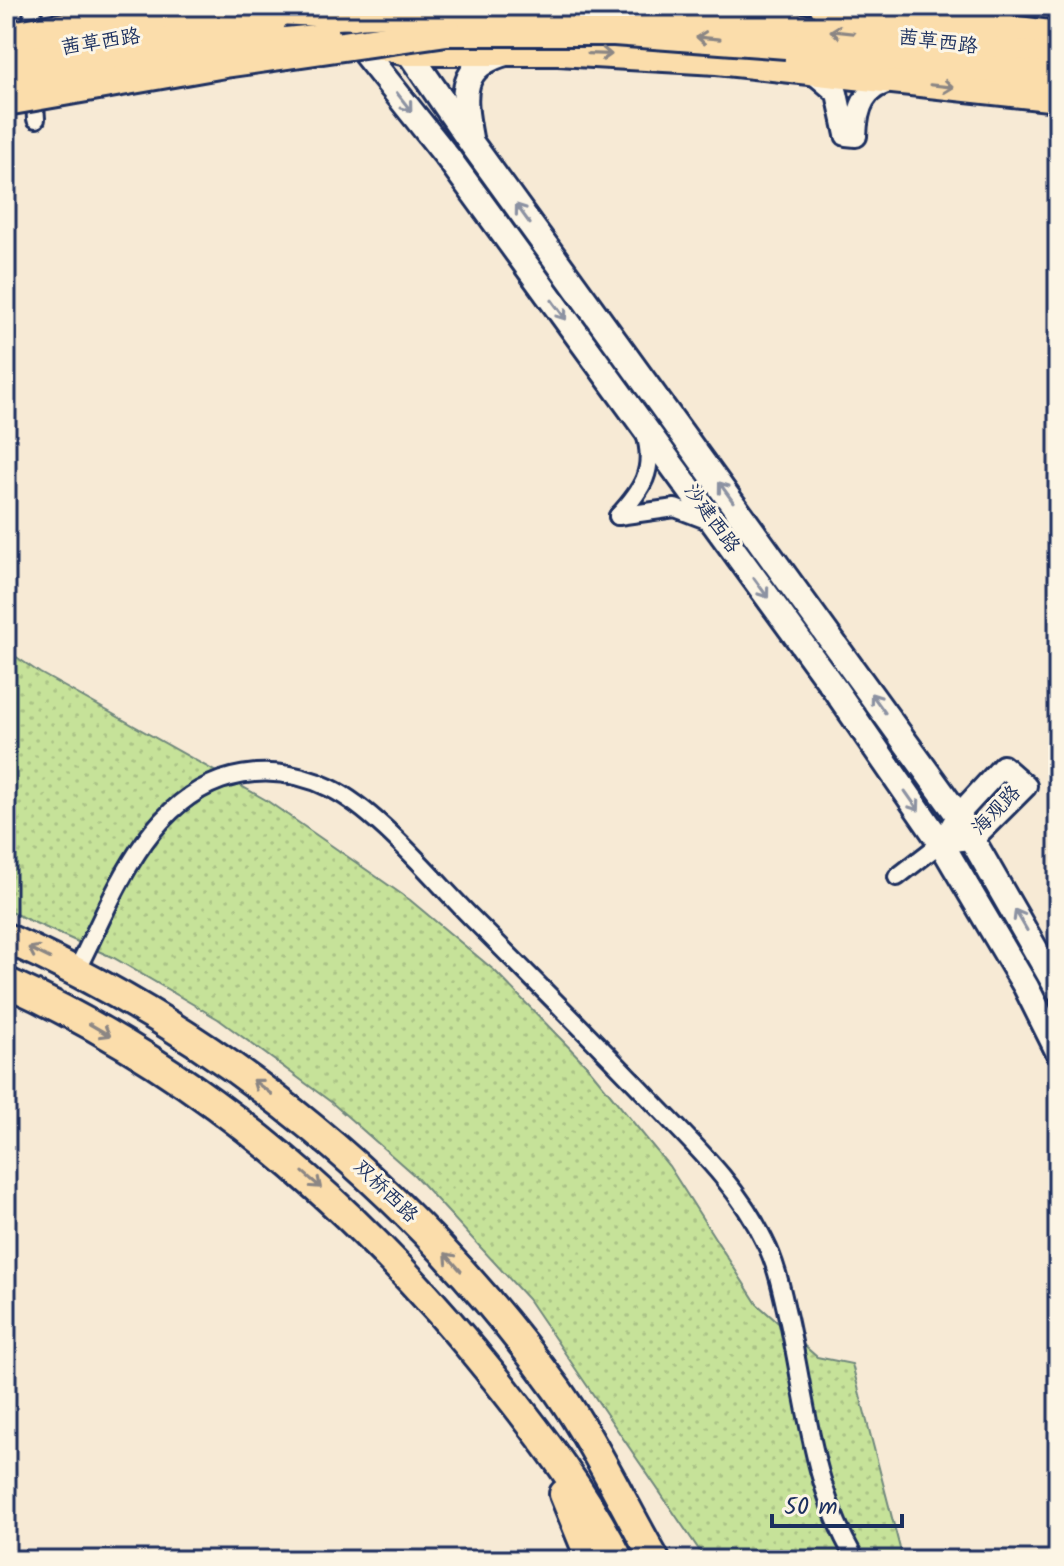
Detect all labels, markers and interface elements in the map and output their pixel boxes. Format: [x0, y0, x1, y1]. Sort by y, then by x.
street label: 茜草西路 [59, 21, 144, 65]
street label: 茜草西路 [896, 22, 981, 64]
one-way arrow [829, 24, 856, 39]
one-way arrow [695, 30, 722, 45]
one-way arrow [586, 47, 613, 62]
one-way arrow [928, 79, 955, 94]
one-way arrow [395, 91, 412, 112]
one-way arrow [515, 204, 531, 226]
one-way arrow [551, 299, 568, 320]
street label: 沙建西路 [675, 477, 748, 562]
one-way arrow [718, 482, 734, 504]
one-way arrow [753, 577, 770, 599]
one-way arrow [870, 693, 887, 714]
street label: 海观路 [965, 778, 1030, 844]
one-way arrow [904, 789, 920, 811]
one-way arrow [1013, 909, 1029, 932]
one-way arrow [28, 945, 52, 960]
one-way arrow [88, 1023, 112, 1038]
one-way arrow [251, 1079, 273, 1095]
street label: 双桥西路 [345, 1153, 426, 1232]
one-way arrow [301, 1171, 321, 1189]
one-way arrow [444, 1252, 463, 1273]
scale bar [772, 1478, 902, 1528]
text: 50 m [784, 1488, 838, 1527]

